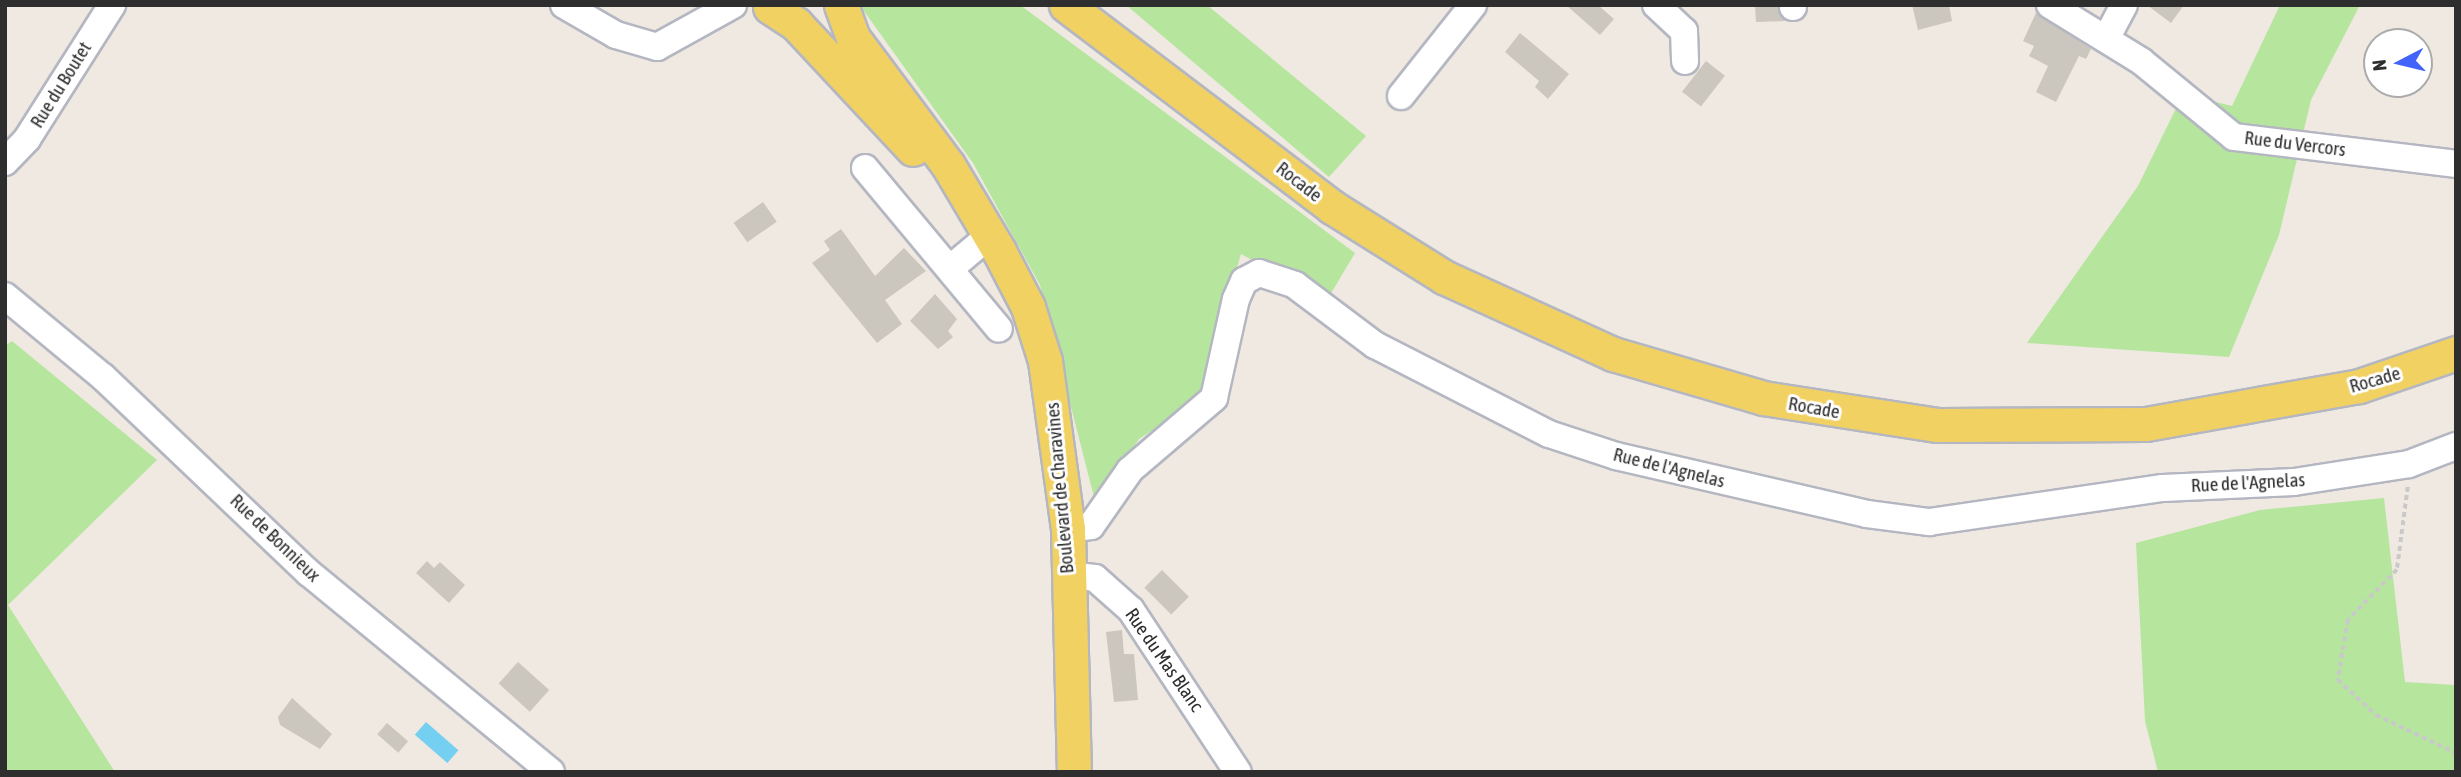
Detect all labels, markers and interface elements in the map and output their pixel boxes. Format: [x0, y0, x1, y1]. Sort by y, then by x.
north arrow [2363, 28, 2433, 98]
street label: Rue du Boutet [26, 38, 96, 132]
text: N [2368, 58, 2391, 72]
street label: Rue du Vercors [2243, 126, 2347, 162]
street label: Rocade [1272, 157, 1326, 207]
street label: Rocade [2347, 362, 2403, 398]
street label: Rocade [1786, 392, 1842, 424]
street label: Boulevard de Charavines [1041, 401, 1079, 575]
street label: Rue de l'Agnelas [1611, 443, 1727, 493]
street label: Rue de l'Agnelas [2190, 469, 2306, 497]
street label: Rue de Bonnieux [225, 489, 325, 587]
street label: Rue du Mas Blanc [1120, 604, 1208, 716]

